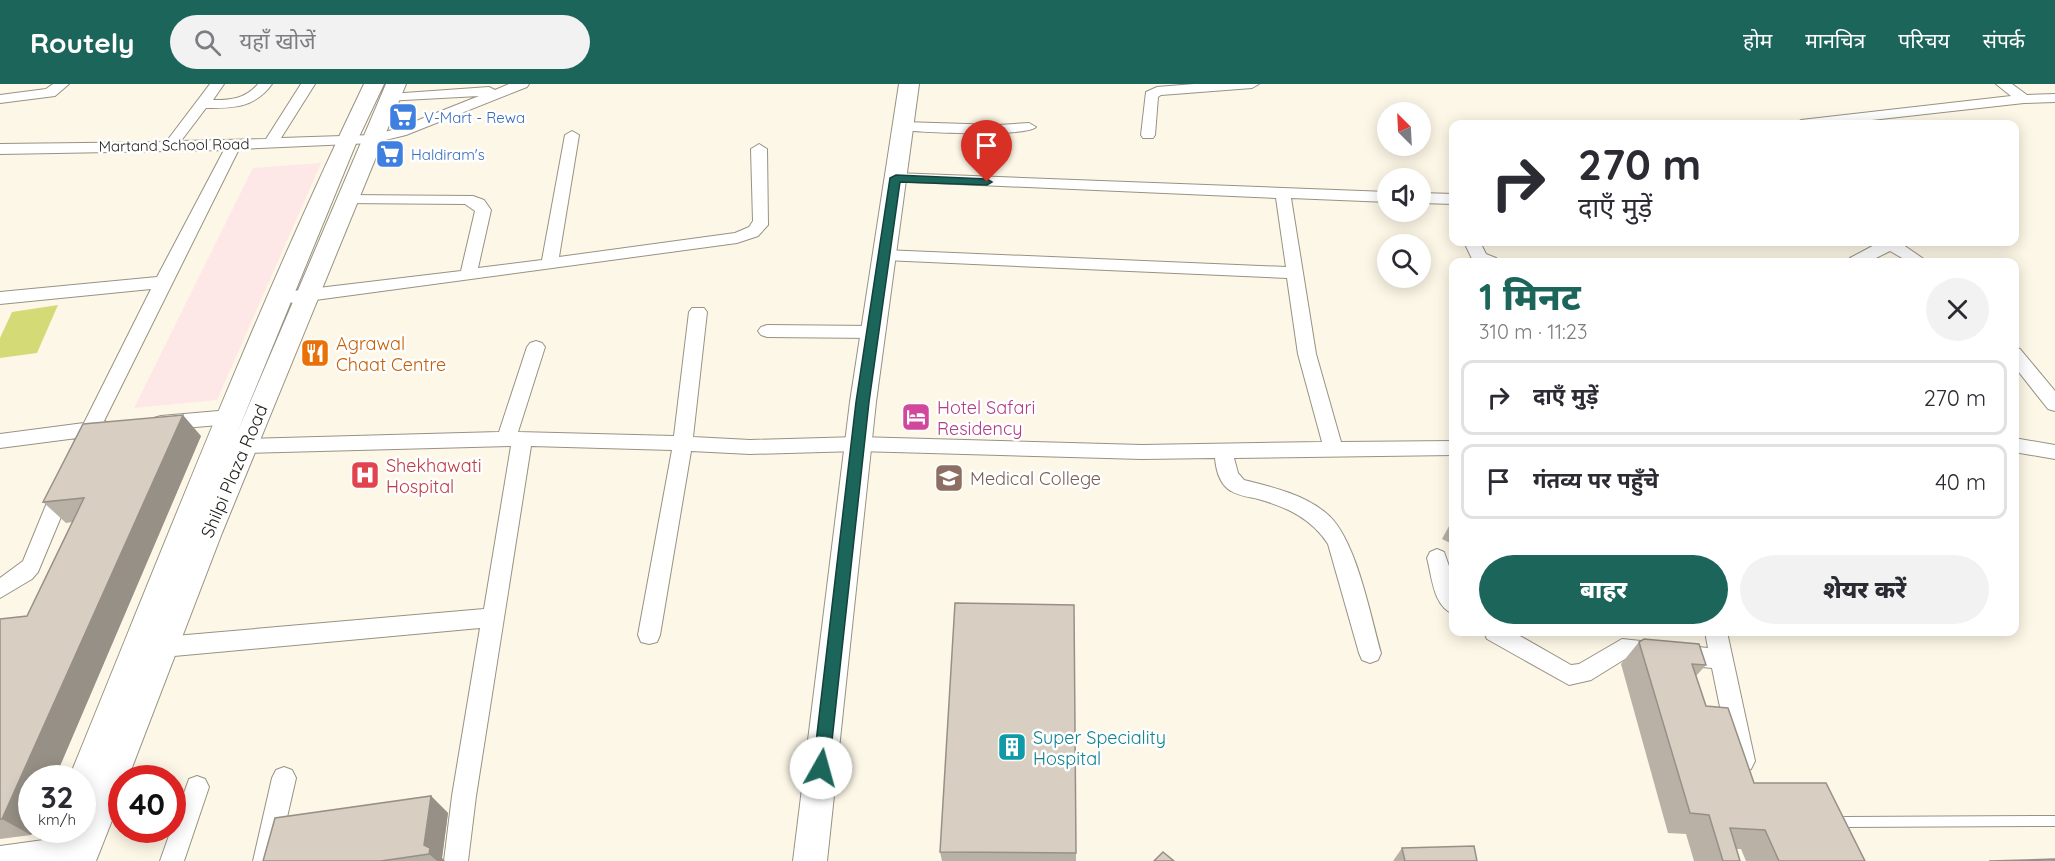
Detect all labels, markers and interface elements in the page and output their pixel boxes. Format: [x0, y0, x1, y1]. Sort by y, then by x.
search box [170, 15, 590, 69]
text: Routely [30, 25, 134, 60]
icon: search [191, 26, 224, 59]
text: यहाँ खोजें [239, 27, 316, 55]
text: होम [1743, 27, 1772, 53]
text: मानचित्र [1805, 27, 1865, 53]
text: परिचय [1898, 27, 1950, 53]
text: संपर्क [1983, 27, 2025, 53]
supermarket icon: V-Mart - Rewa [387, 101, 419, 133]
north arrow [1377, 102, 1431, 156]
map controls [1377, 102, 1431, 288]
place label: V-Mart - Rewa [424, 108, 525, 127]
pin [961, 120, 1012, 182]
icon: arrive [970, 129, 1003, 162]
street label: Martand School Road [98, 134, 250, 156]
supermarket icon: Haldiram's [374, 138, 406, 170]
text: 270 m [1578, 138, 1701, 191]
icon: right [1479, 144, 1557, 222]
place label: Haldiram's [411, 145, 485, 164]
button: sound [1377, 168, 1431, 222]
text: दाएँ मुड़ें [1578, 190, 1652, 224]
button: search [1377, 234, 1431, 288]
text: 1 मिनट [1479, 274, 1581, 319]
button: close [1926, 278, 1989, 341]
text: 310 m · 11:23 [1479, 319, 1587, 344]
place label: Agrawal Chaat Centre [336, 332, 446, 376]
restaurant icon: Agrawal Chaat Centre [299, 337, 331, 369]
icon: right [1482, 381, 1515, 414]
text: दाएँ मुड़ें [1533, 382, 1598, 410]
text: 270 m [1924, 384, 1986, 412]
place label: Hotel Safari Residency [937, 396, 1035, 440]
street label: Shilpi Plaza Road [195, 401, 273, 541]
hotel icon: Hotel Safari Residency [900, 401, 932, 433]
place label: Shekhawati Hospital [386, 454, 482, 498]
hospital icon: Shekhawati Hospital [349, 459, 381, 491]
school or university icon: Medical College [933, 462, 965, 494]
icon: arrive [1482, 465, 1515, 498]
text: गंतव्य पर पहुँचे [1533, 466, 1658, 494]
place label: Medical College [970, 467, 1101, 490]
text: 40 m [1935, 468, 1986, 496]
button: बाहर [1479, 555, 1728, 624]
button: शेयर करें [1740, 555, 1989, 624]
place label: Super Speciality Hospital [1033, 726, 1166, 770]
building icon: Super Speciality Hospital [996, 731, 1028, 763]
position arrow [789, 736, 853, 800]
speed limit sign: 40 [108, 765, 186, 843]
text: 32 [40, 778, 74, 816]
text: km/h [38, 810, 76, 829]

